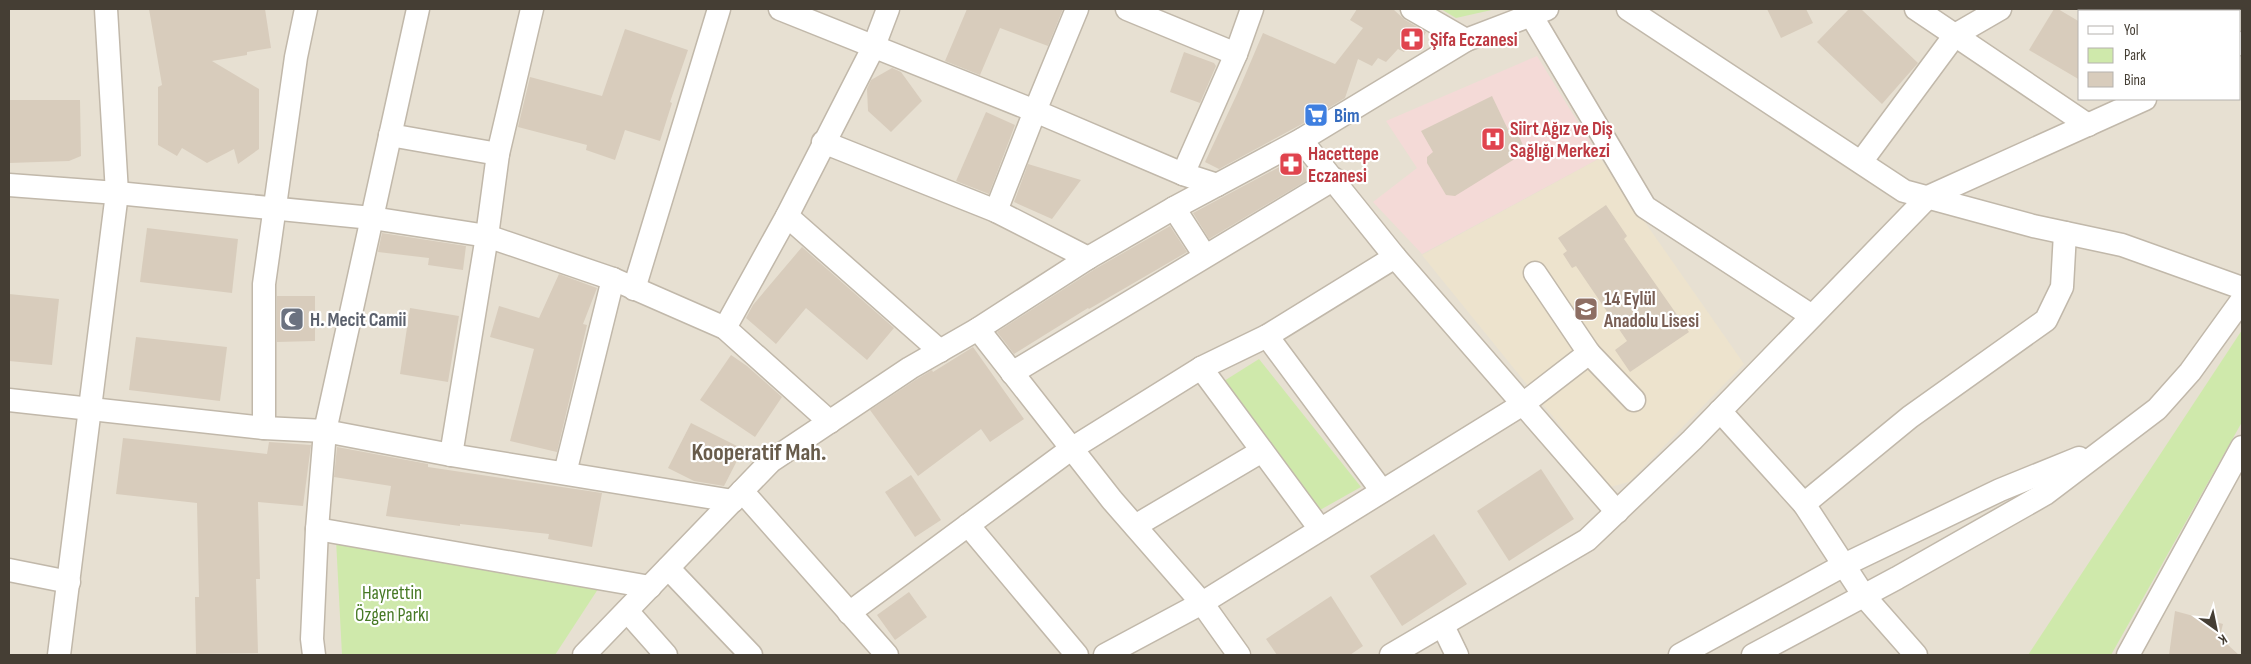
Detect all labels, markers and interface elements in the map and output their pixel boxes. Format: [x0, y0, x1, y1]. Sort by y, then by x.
legend [2078, 10, 2241, 100]
text: Yol [2124, 21, 2139, 40]
pharmacy icon: Şifa Eczanesi [1399, 26, 1425, 52]
place label: Şifa Eczanesi [1430, 29, 1518, 52]
text: Park [2124, 46, 2146, 65]
text: Bina [2124, 71, 2146, 90]
supermarket icon: Bim [1303, 102, 1329, 128]
place label: Bim [1334, 105, 1359, 128]
place label: Siirt Ağız ve Diş Sağlığı Merkezi [1510, 118, 1613, 163]
hospital icon: Siirt Ağız ve Diş Sağlığı Merkezi [1480, 126, 1506, 152]
place label: Hacettepe Eczanesi [1308, 143, 1379, 188]
pharmacy icon: Hacettepe Eczanesi [1278, 151, 1304, 177]
place label: 14 Eylül Anadolu Lisesi [1603, 288, 1699, 333]
school or university icon: 14 Eylül Anadolu Lisesi [1573, 296, 1599, 322]
mosque icon: H. Mecit Camii [279, 306, 305, 332]
place label: H. Mecit Camii [310, 309, 406, 332]
district label: Kooperatif Mah. [691, 438, 827, 467]
park label: Hayrettin Özgen Parkı [355, 582, 429, 627]
north arrow [2191, 604, 2241, 654]
text: K [2215, 630, 2230, 649]

